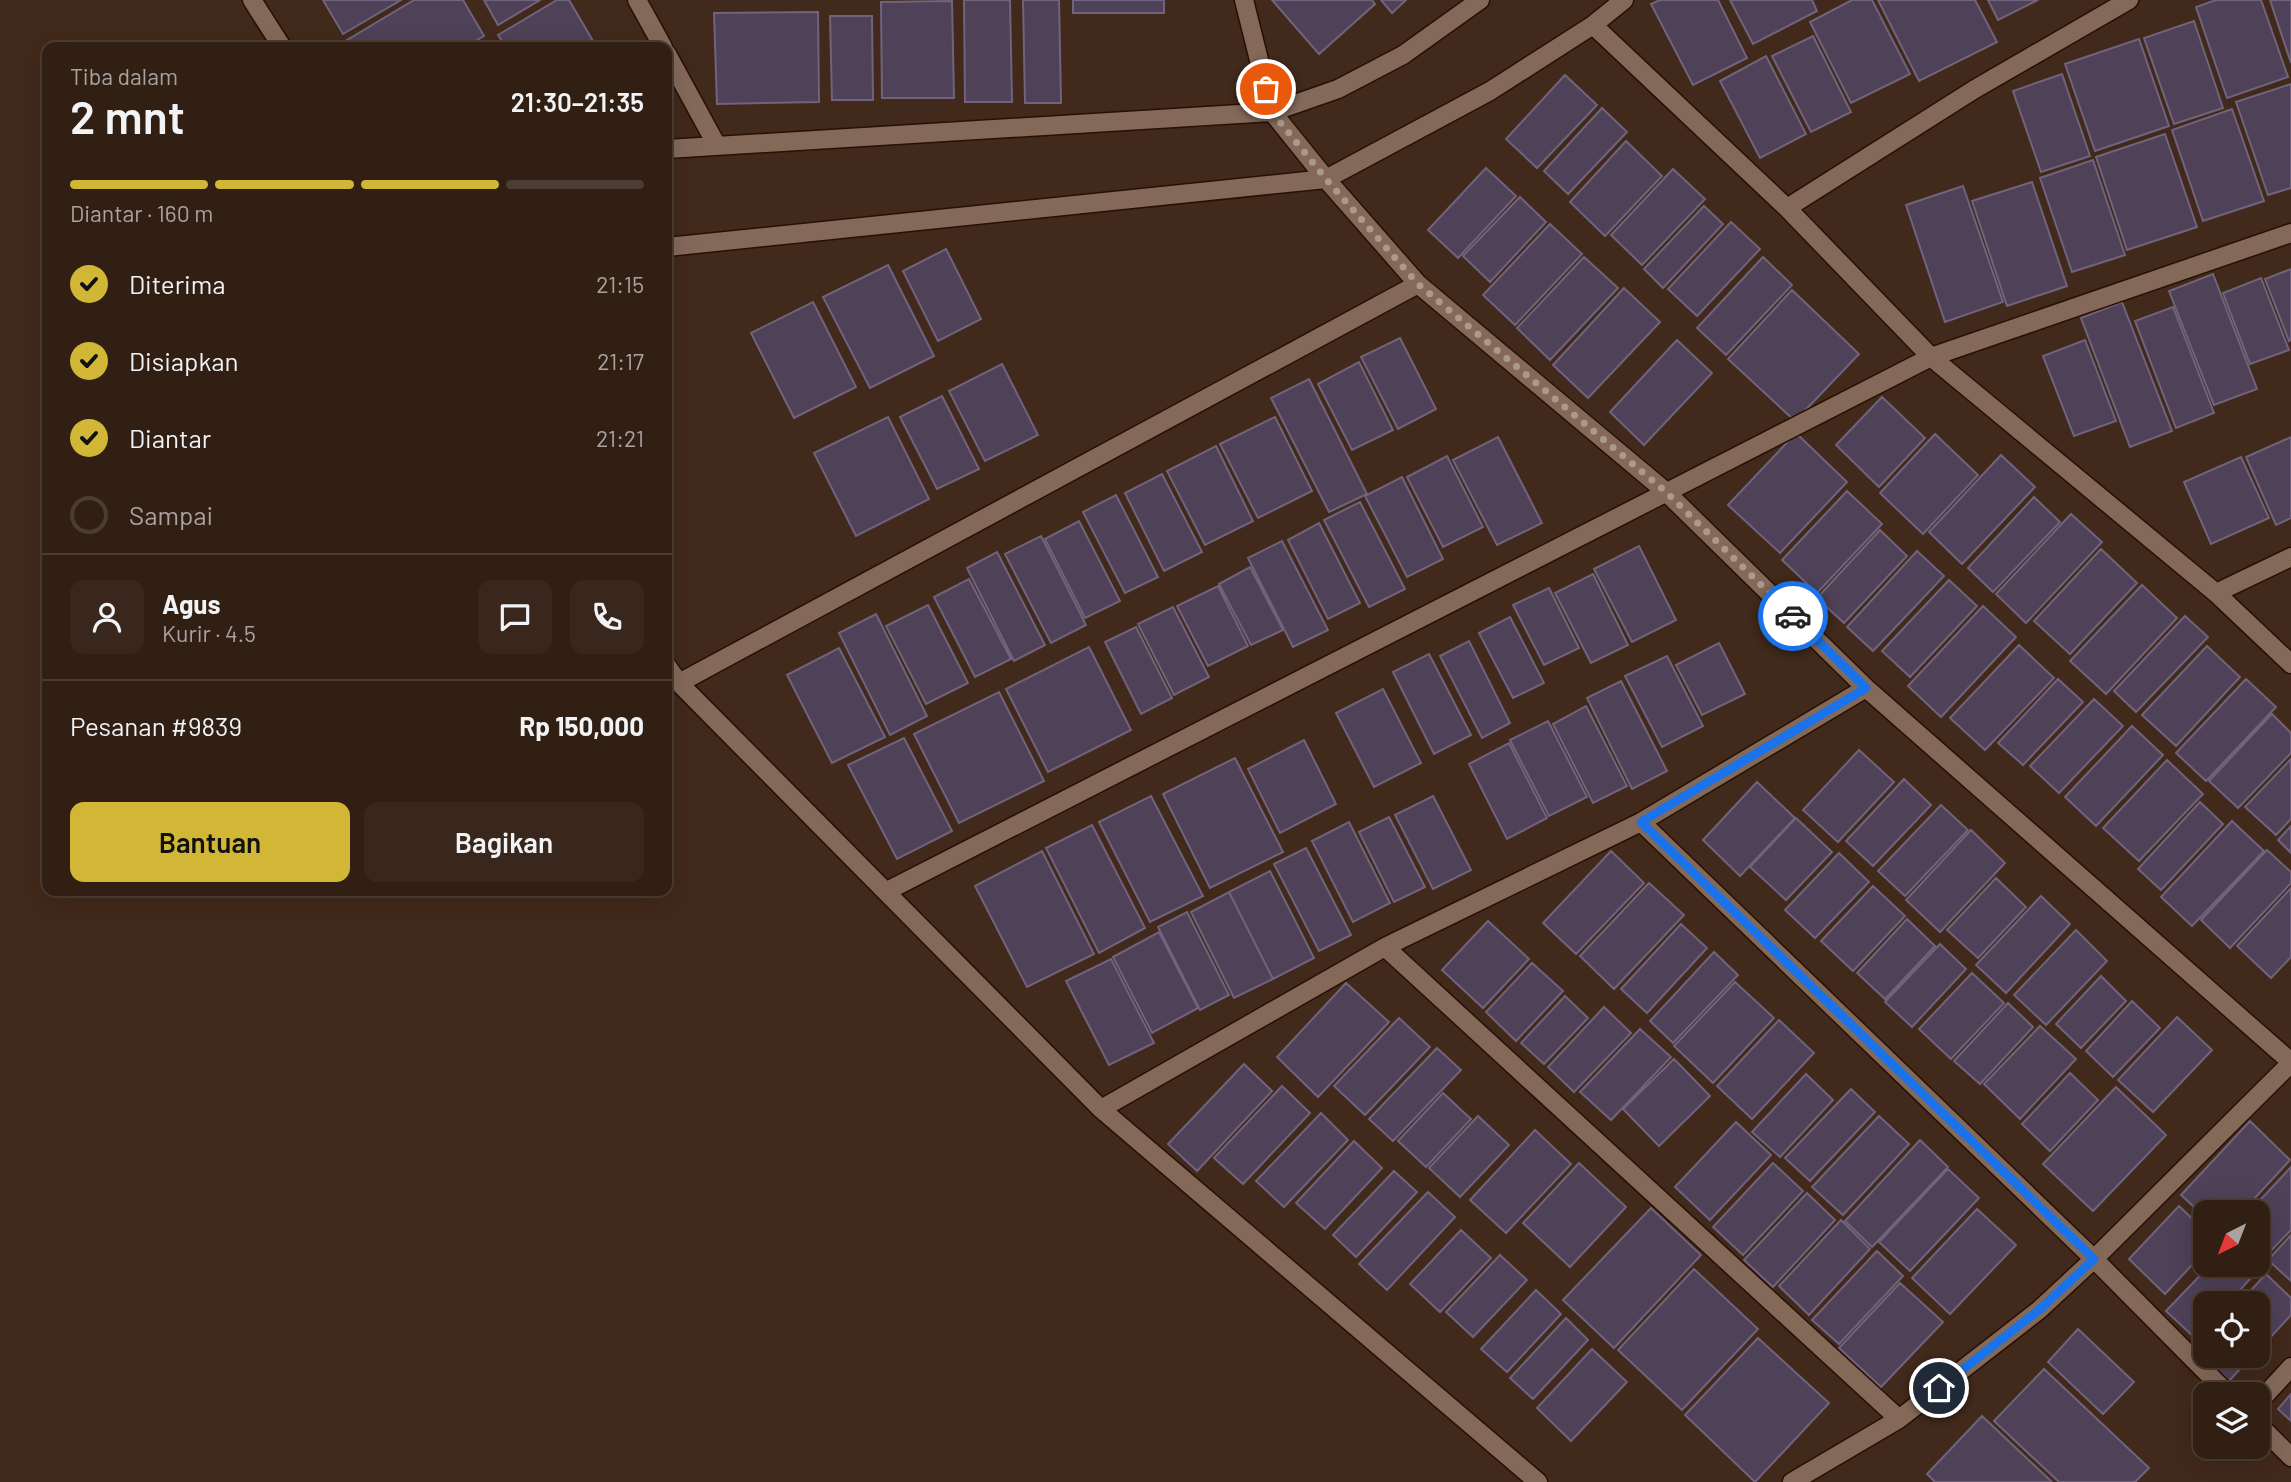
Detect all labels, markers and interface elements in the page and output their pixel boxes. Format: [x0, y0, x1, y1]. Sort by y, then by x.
pin [1236, 59, 1296, 119]
text: Tiba dalam [70, 62, 178, 90]
icon: bag [1247, 70, 1285, 108]
text: 21:30–21:35 [511, 86, 644, 117]
text: 2 mnt [70, 88, 185, 143]
text: Diantar · 160 m [70, 199, 213, 227]
icon: check [70, 265, 108, 303]
text: Diterima [129, 268, 226, 299]
text: 21:15 [596, 270, 644, 298]
icon: check [70, 342, 108, 380]
text: Disiapkan [129, 345, 239, 376]
text: 21:17 [597, 347, 644, 375]
icon: check [70, 419, 108, 457]
text: Diantar [129, 422, 211, 453]
text: 21:21 [596, 424, 644, 452]
text: Sampai [129, 499, 213, 530]
button: person [70, 580, 144, 654]
button: chat [478, 580, 552, 654]
button: phone [570, 580, 644, 654]
courier [1758, 581, 1828, 651]
text: Agus [162, 588, 221, 619]
icon: car [1774, 597, 1812, 635]
text: Kurir · 4.5 [162, 619, 256, 647]
text: Pesanan #9839 [70, 710, 242, 741]
text: Rp 150,000 [519, 710, 644, 741]
button: Bantuan [70, 802, 350, 882]
button: Bagikan [364, 802, 644, 882]
north arrow [2193, 1200, 2270, 1278]
map controls [2193, 1200, 2270, 1459]
button: locate [2193, 1291, 2270, 1368]
pin [1909, 1358, 1969, 1418]
icon: home [1920, 1369, 1958, 1407]
button: layers [2193, 1382, 2270, 1459]

